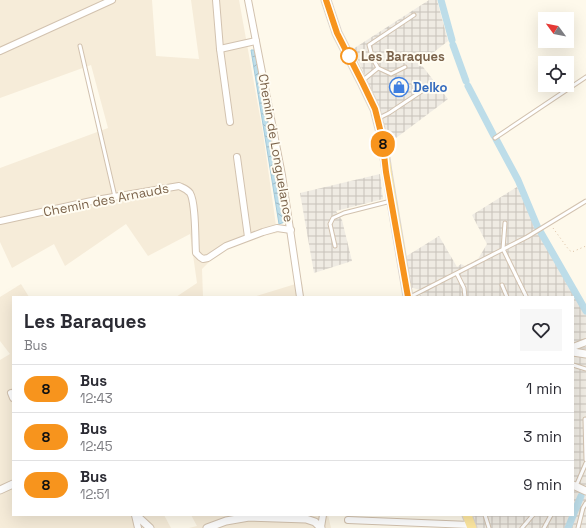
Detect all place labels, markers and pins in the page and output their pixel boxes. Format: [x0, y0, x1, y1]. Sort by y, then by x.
marker: Les Baraques [340, 47, 358, 65]
place label: Les Baraques [361, 48, 445, 65]
shop icon: Delko [388, 76, 410, 98]
place label: Delko [413, 79, 448, 96]

